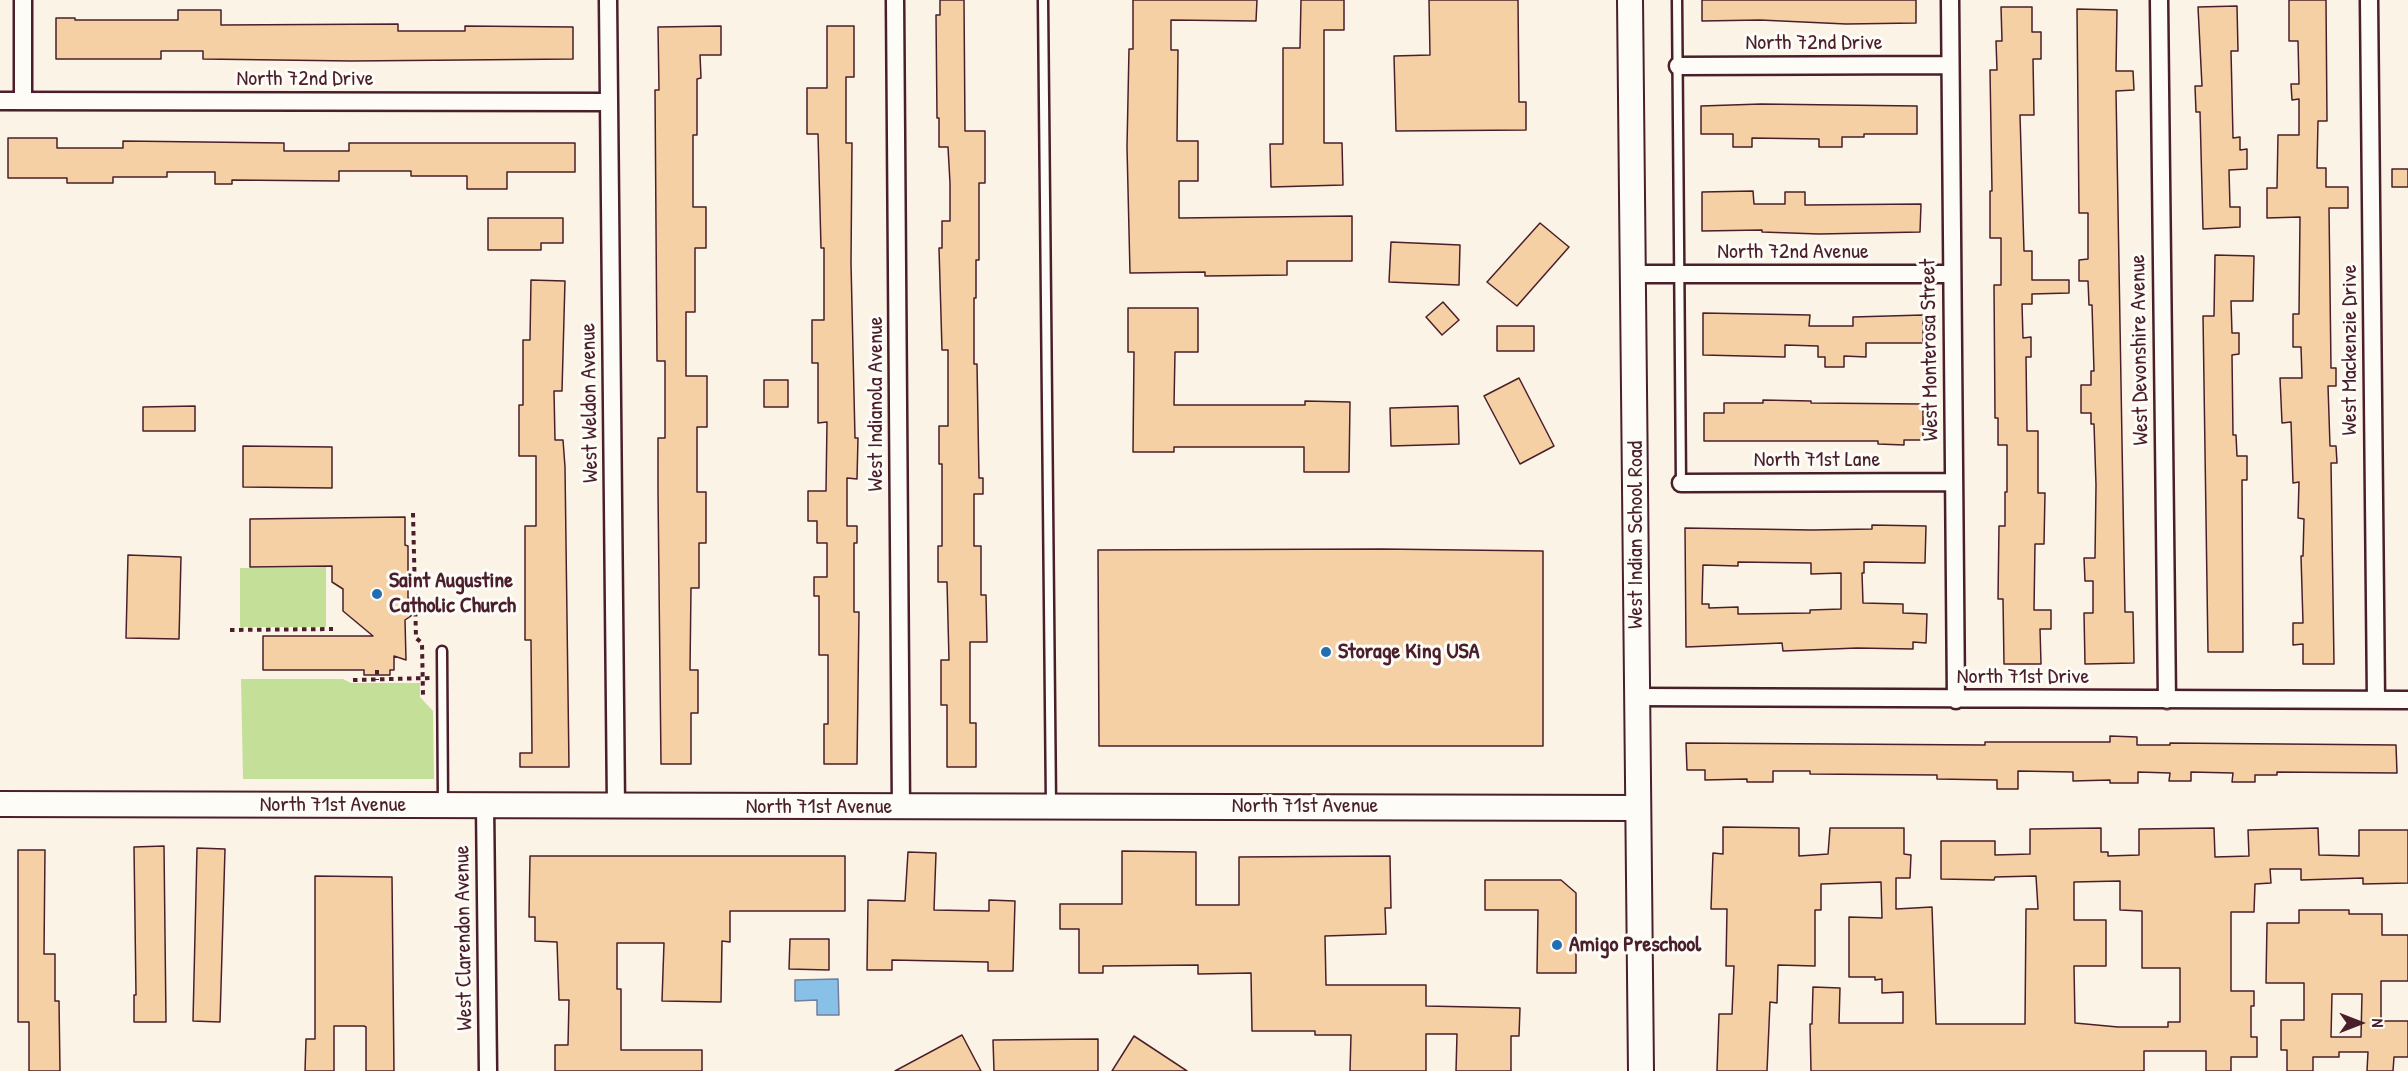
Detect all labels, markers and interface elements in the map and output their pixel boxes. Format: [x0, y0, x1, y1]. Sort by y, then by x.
street label: North 72nd Drive [1745, 30, 1883, 56]
street label: North 72nd Drive [236, 66, 374, 92]
street label: North 72nd Avenue [1717, 239, 1869, 265]
street label: West Devonshire Avenue [2125, 254, 2155, 446]
street label: West Monterosa Street [1915, 259, 1945, 441]
street label: West Mackenzie Drive [2337, 264, 2363, 436]
street label: West Indianola Avenue [863, 317, 889, 491]
street label: West Weldon Avenue [575, 323, 605, 483]
street label: West Indian School Road [1623, 441, 1649, 629]
street label: North 71st Lane [1754, 447, 1880, 473]
place label: Saint Augustine Catholic Church [389, 568, 516, 620]
marker: Saint Augustine Catholic Church [370, 587, 384, 601]
place label: Storage King USA [1338, 639, 1479, 665]
marker: Storage King USA [1319, 645, 1333, 659]
street label: North 71st Drive [1957, 664, 2089, 690]
street label: North 71st Avenue [260, 792, 406, 818]
street label: North 71st Avenue [1232, 793, 1378, 819]
street label: North 71st Avenue [746, 794, 892, 820]
street label: West Clarendon Avenue [449, 845, 479, 1031]
place label: Amigo Preschool [1569, 932, 1701, 958]
marker: Amigo Preschool [1550, 938, 1564, 952]
north arrow [2330, 993, 2390, 1053]
text: N [2367, 1019, 2389, 1027]

